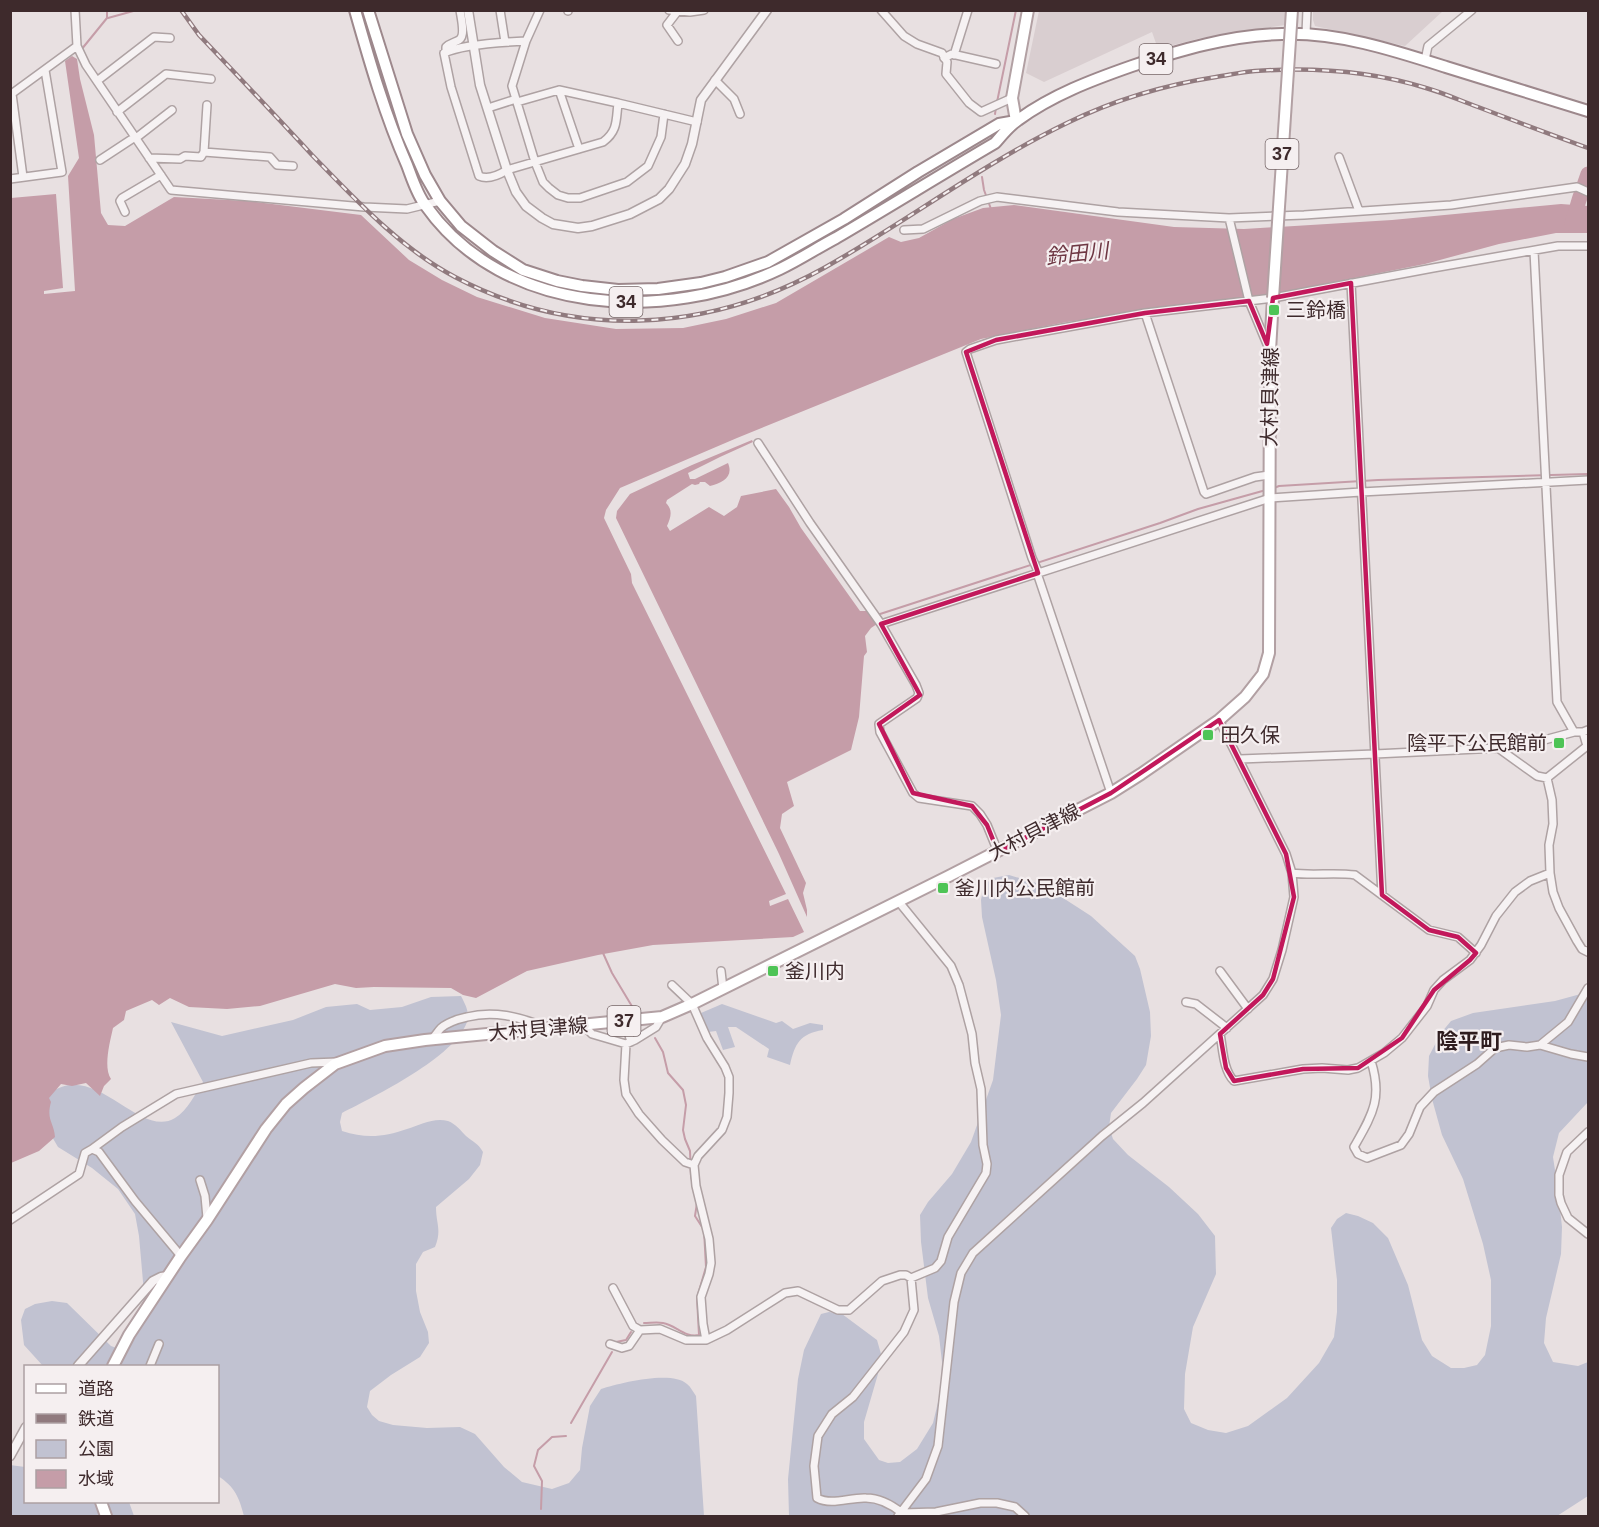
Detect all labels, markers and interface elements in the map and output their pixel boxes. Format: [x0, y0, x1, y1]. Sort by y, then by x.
road number: 34 [1140, 44, 1172, 74]
road number: 37 [1266, 139, 1298, 169]
water label: 鈴田川 [1044, 239, 1111, 268]
road number: 34 [610, 287, 642, 317]
place label: 三鈴橋 [1286, 299, 1346, 321]
marker: 三鈴橋 [1267, 303, 1281, 317]
street label: 大村貝津線 [1258, 347, 1282, 447]
place label: 田久保 [1220, 724, 1280, 746]
marker: 田久保 [1201, 728, 1215, 742]
place label: 陰平下公民館前 [1407, 732, 1547, 754]
marker: 陰平下公民館前 [1552, 736, 1566, 750]
street label: 大村貝津線 [984, 799, 1084, 865]
place label: 釜川内公民館前 [955, 877, 1095, 899]
marker: 釜川内公民館前 [936, 881, 950, 895]
place label: 釜川内 [785, 960, 845, 982]
marker: 釜川内 [766, 964, 780, 978]
road number: 37 [608, 1006, 640, 1036]
street label: 大村貝津線 [487, 1014, 589, 1044]
district label: 陰平町 [1436, 1029, 1502, 1054]
legend [24, 1365, 219, 1503]
text: 道路 [78, 1379, 114, 1399]
text: 鉄道 [78, 1409, 114, 1429]
text: 公園 [78, 1439, 114, 1459]
text: 水域 [78, 1469, 114, 1489]

